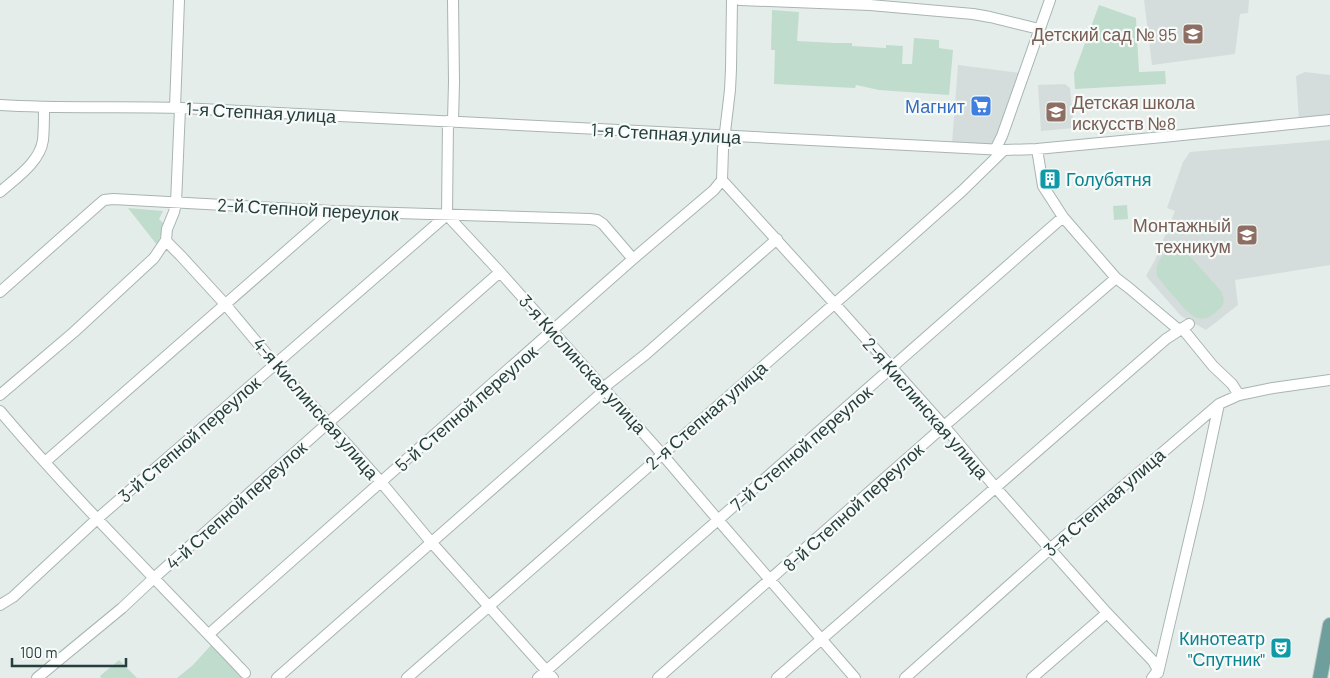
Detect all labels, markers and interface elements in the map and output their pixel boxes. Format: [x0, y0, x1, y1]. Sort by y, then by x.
school or university icon: Детский сад № 95 [1181, 22, 1205, 46]
place label: Детский сад № 95 [1032, 23, 1177, 45]
place label: Детская школа искусств №8 [1072, 91, 1196, 134]
supermarket icon: Магнит [969, 94, 993, 118]
place label: Магнит [905, 95, 965, 117]
street label: 1-я Степная улица [185, 97, 338, 127]
school or university icon: Детская школа искусств №8 [1044, 100, 1068, 124]
street label: 1-я Степная улица [590, 118, 743, 148]
building icon: Голубятня [1038, 167, 1062, 191]
place label: Голубятня [1066, 168, 1151, 190]
street label: 2-й Степной переулок [217, 193, 399, 225]
place label: Монтажный техникум [1133, 214, 1231, 257]
school or university icon: Монтажный техникум [1235, 223, 1259, 247]
street label: 3-я Кислинская улица [515, 290, 652, 439]
street label: 4-я Кислинская улица [248, 333, 384, 484]
street label: 2-я Кислинская улица [859, 333, 994, 484]
street label: 5-й Степной переулок [390, 340, 542, 476]
street label: 2-я Степная улица [641, 356, 772, 474]
street label: 3-й Степной переулок [113, 371, 265, 507]
street label: 7-й Степной переулок [726, 380, 876, 515]
street label: 4-й Степной переулок [161, 436, 311, 574]
street label: 8-й Степной переулок [778, 438, 928, 576]
street label: 3-я Степная улица [1039, 443, 1170, 561]
place label: Кинотеатр "Спутник" [1179, 627, 1265, 670]
scale bar [12, 636, 126, 668]
theatre icon: Кинотеатр "Спутник" [1269, 636, 1293, 660]
text: 100 m [20, 643, 58, 661]

